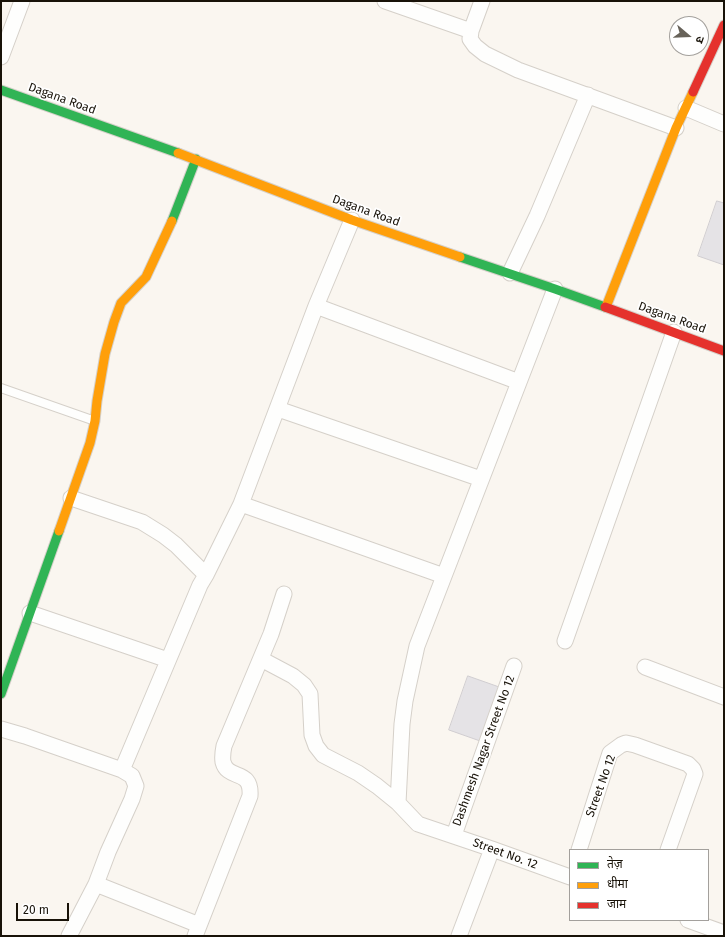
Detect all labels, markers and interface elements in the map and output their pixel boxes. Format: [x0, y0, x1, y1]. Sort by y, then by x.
north arrow [669, 16, 709, 56]
text: उ [693, 35, 707, 45]
street label: Dagana Road [26, 80, 98, 118]
street label: Dagana Road [330, 192, 402, 230]
street label: Dagana Road [636, 299, 708, 337]
street label: Dashmesh Nagar Street No 12 [450, 674, 518, 828]
street label: Street No 12 [583, 753, 619, 819]
street label: Street No. 12 [471, 836, 539, 872]
legend [569, 849, 709, 921]
text: तेज़ [607, 857, 623, 871]
text: धीमा [607, 877, 628, 891]
scale bar [18, 895, 71, 921]
text: जाम [607, 897, 626, 911]
text: 20 m [23, 903, 49, 917]

